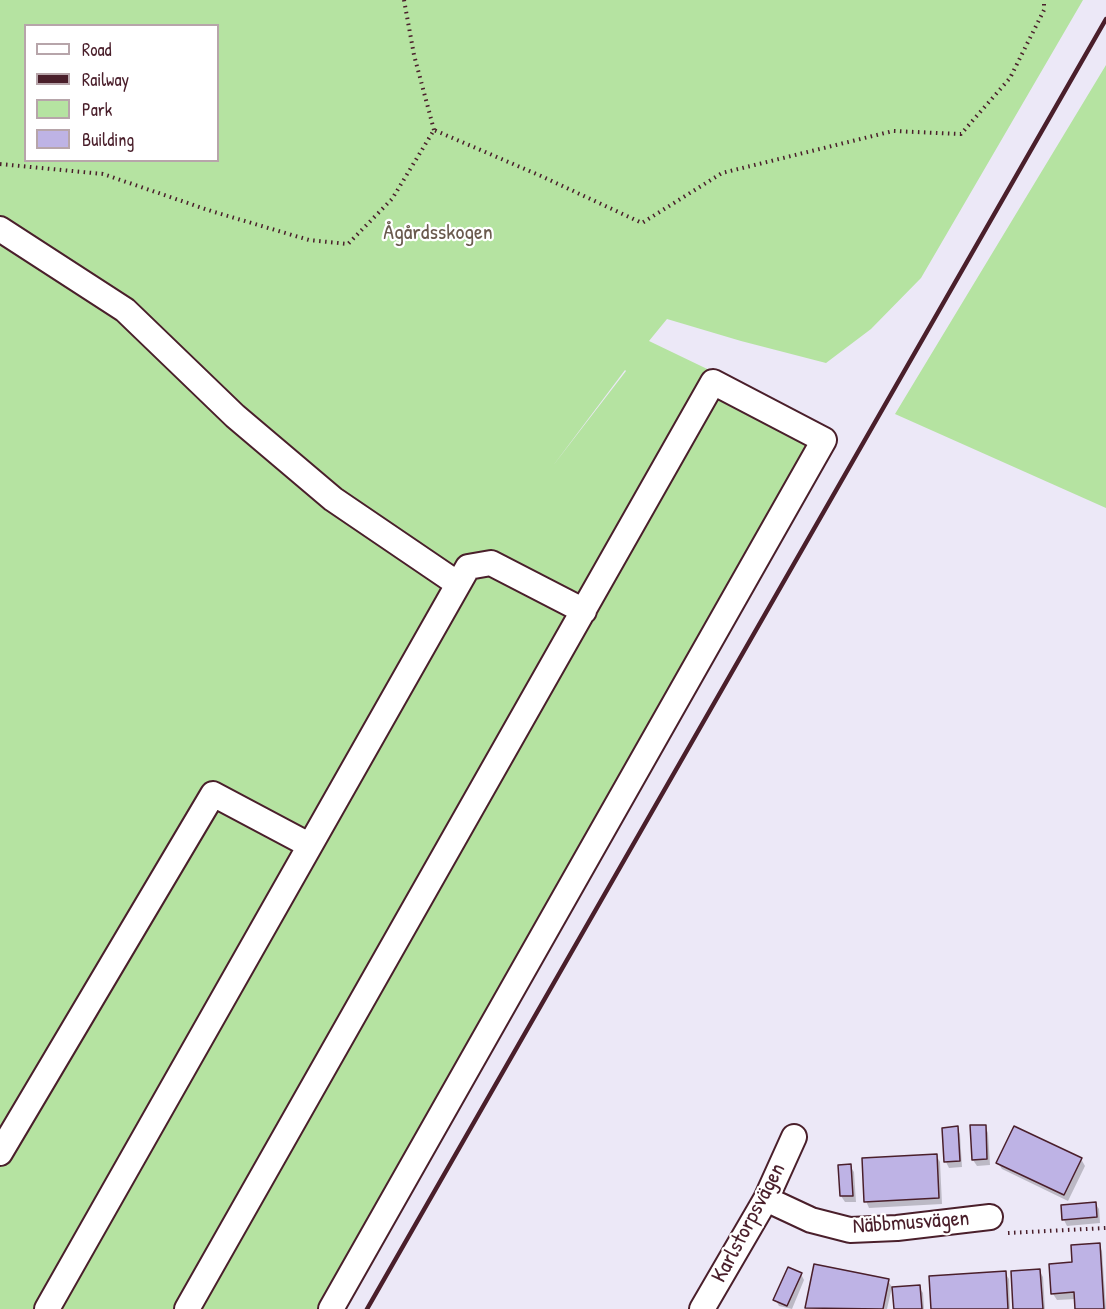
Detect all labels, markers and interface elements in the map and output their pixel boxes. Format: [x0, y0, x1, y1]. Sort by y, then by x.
legend [24, 24, 219, 162]
text: Road [82, 37, 112, 62]
text: Railway [82, 67, 129, 92]
text: Park [82, 97, 112, 122]
text: Building [82, 127, 134, 152]
park label: Ågårdsskogen [383, 220, 493, 246]
street label: Karlstorpsvägen [706, 1159, 792, 1287]
street label: Näbbmusvägen [852, 1206, 970, 1240]

